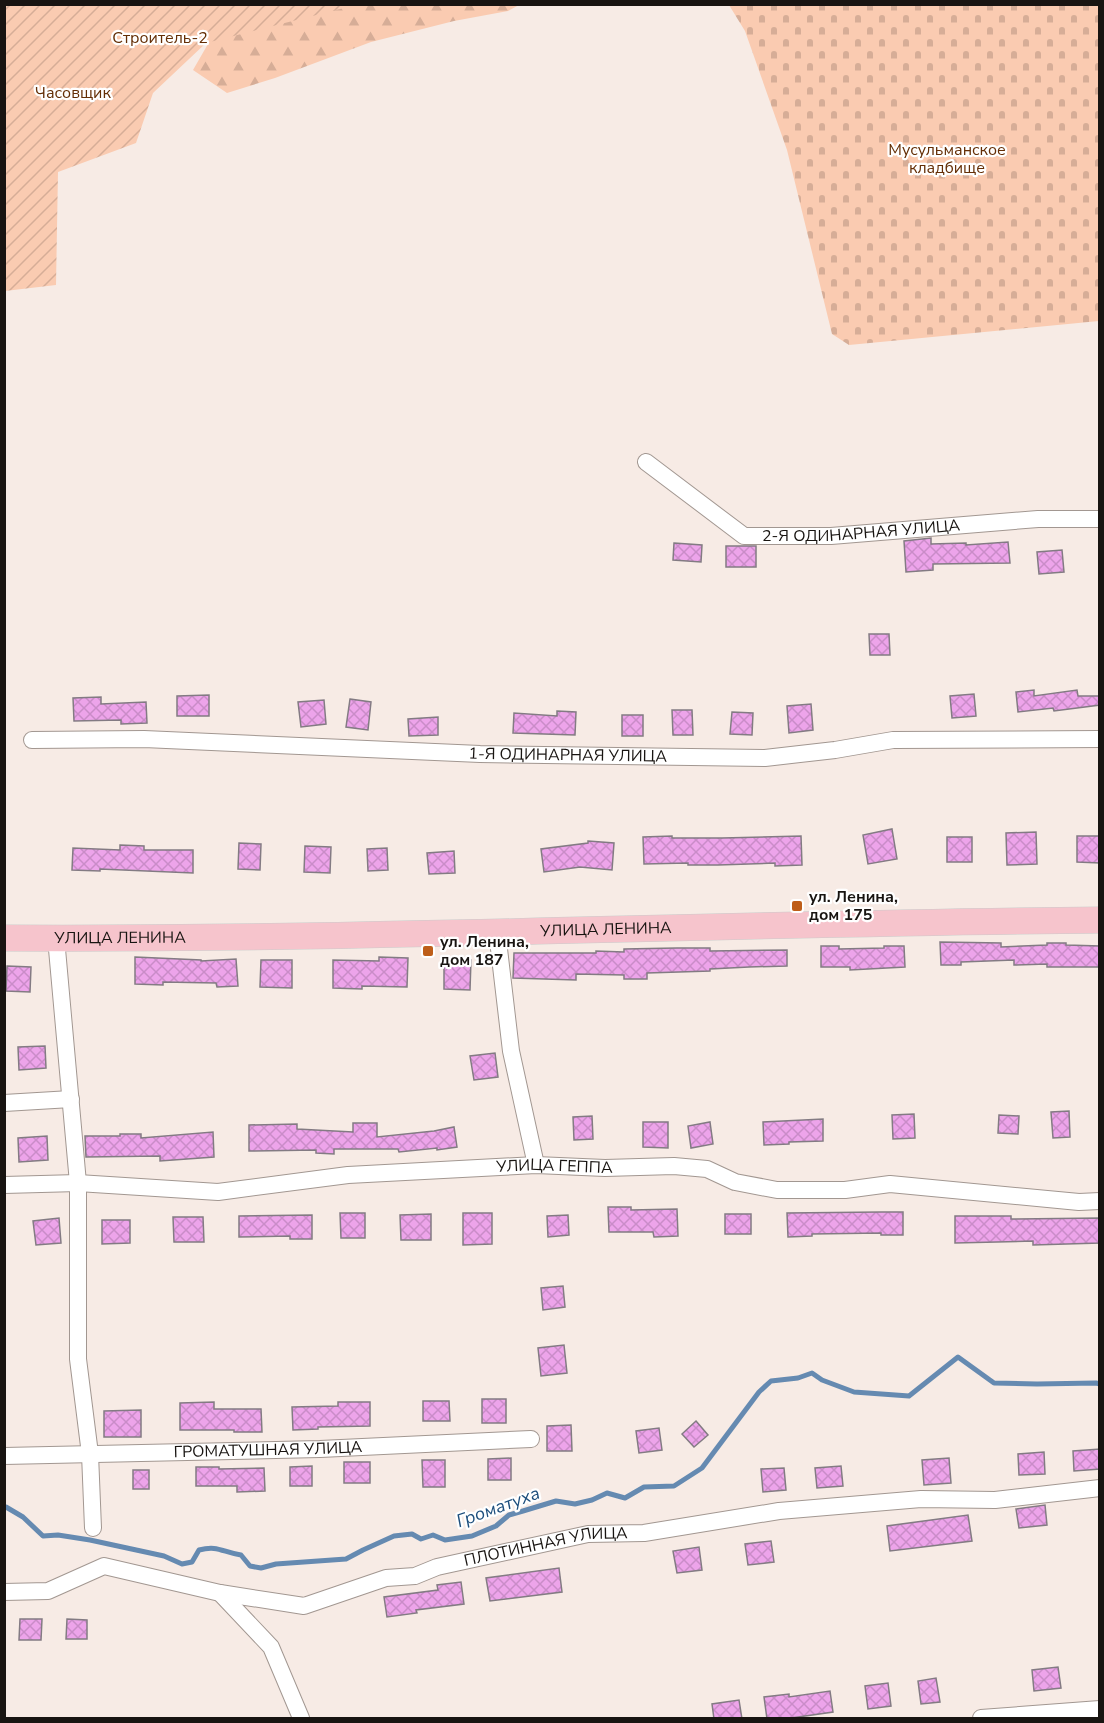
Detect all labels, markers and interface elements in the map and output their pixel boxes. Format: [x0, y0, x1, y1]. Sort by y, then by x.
park label: Строитель-2 [112, 27, 208, 49]
park label: Часовщик [35, 82, 111, 104]
park label: Мусульманское кладбище [888, 139, 1006, 179]
street label: 2-Я ОДИНАРНАЯ УЛИЦА [762, 514, 961, 547]
street label: 1-Я ОДИНАРНАЯ УЛИЦА [468, 742, 667, 768]
place label: ул. Ленина, дом 175 [809, 886, 898, 926]
marker: ул. Ленина, дом 175 [790, 899, 804, 913]
street label: УЛИЦА ЛЕНИНА [539, 917, 672, 942]
street label: УЛИЦА ЛЕНИНА [53, 927, 186, 949]
place label: ул. Ленина, дом 187 [440, 931, 529, 971]
marker: ул. Ленина, дом 187 [421, 944, 435, 958]
street label: УЛИЦА ГЕППА [495, 1154, 613, 1179]
street label: ГРОМАТУШНАЯ УЛИЦА [173, 1436, 363, 1463]
water label: Громатуха [453, 1481, 543, 1533]
street label: ПЛОТИННАЯ УЛИЦА [462, 1522, 628, 1572]

